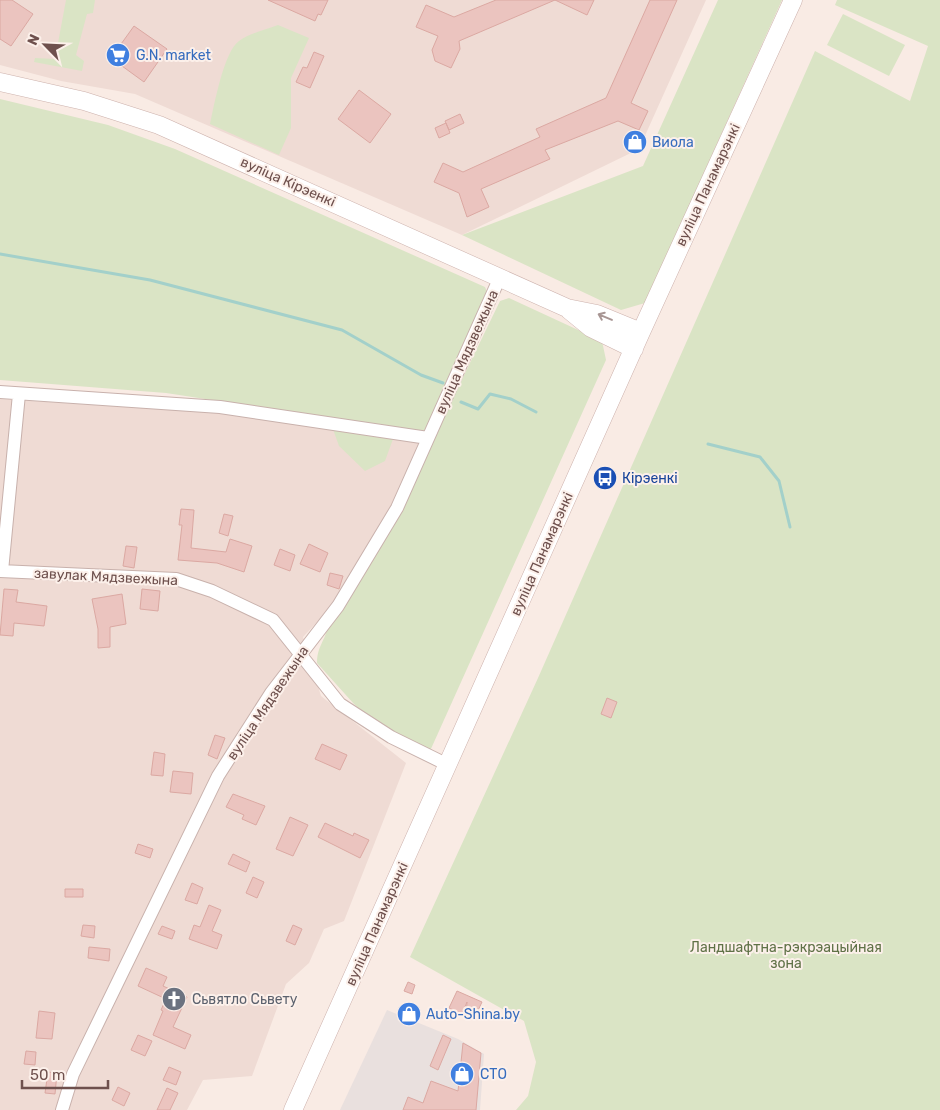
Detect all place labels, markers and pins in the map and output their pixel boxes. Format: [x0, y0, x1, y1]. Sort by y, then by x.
supermarket icon: G.N. market [105, 42, 131, 68]
place label: G.N. market [136, 47, 211, 64]
shop icon: Виола [622, 129, 648, 155]
place label: Виола [652, 134, 694, 151]
bus stop icon: Кірэенкі [592, 465, 618, 491]
place label: Кірэенкі [622, 470, 678, 487]
church icon: Сьвятло Сьвету [161, 986, 187, 1012]
place label: Сьвятло Сьвету [192, 991, 298, 1008]
shop icon: Auto-Shina.by [396, 1001, 422, 1027]
place label: Auto-Shina.by [426, 1006, 520, 1023]
shop icon: СТО [449, 1061, 475, 1087]
place label: СТО [480, 1066, 507, 1083]

